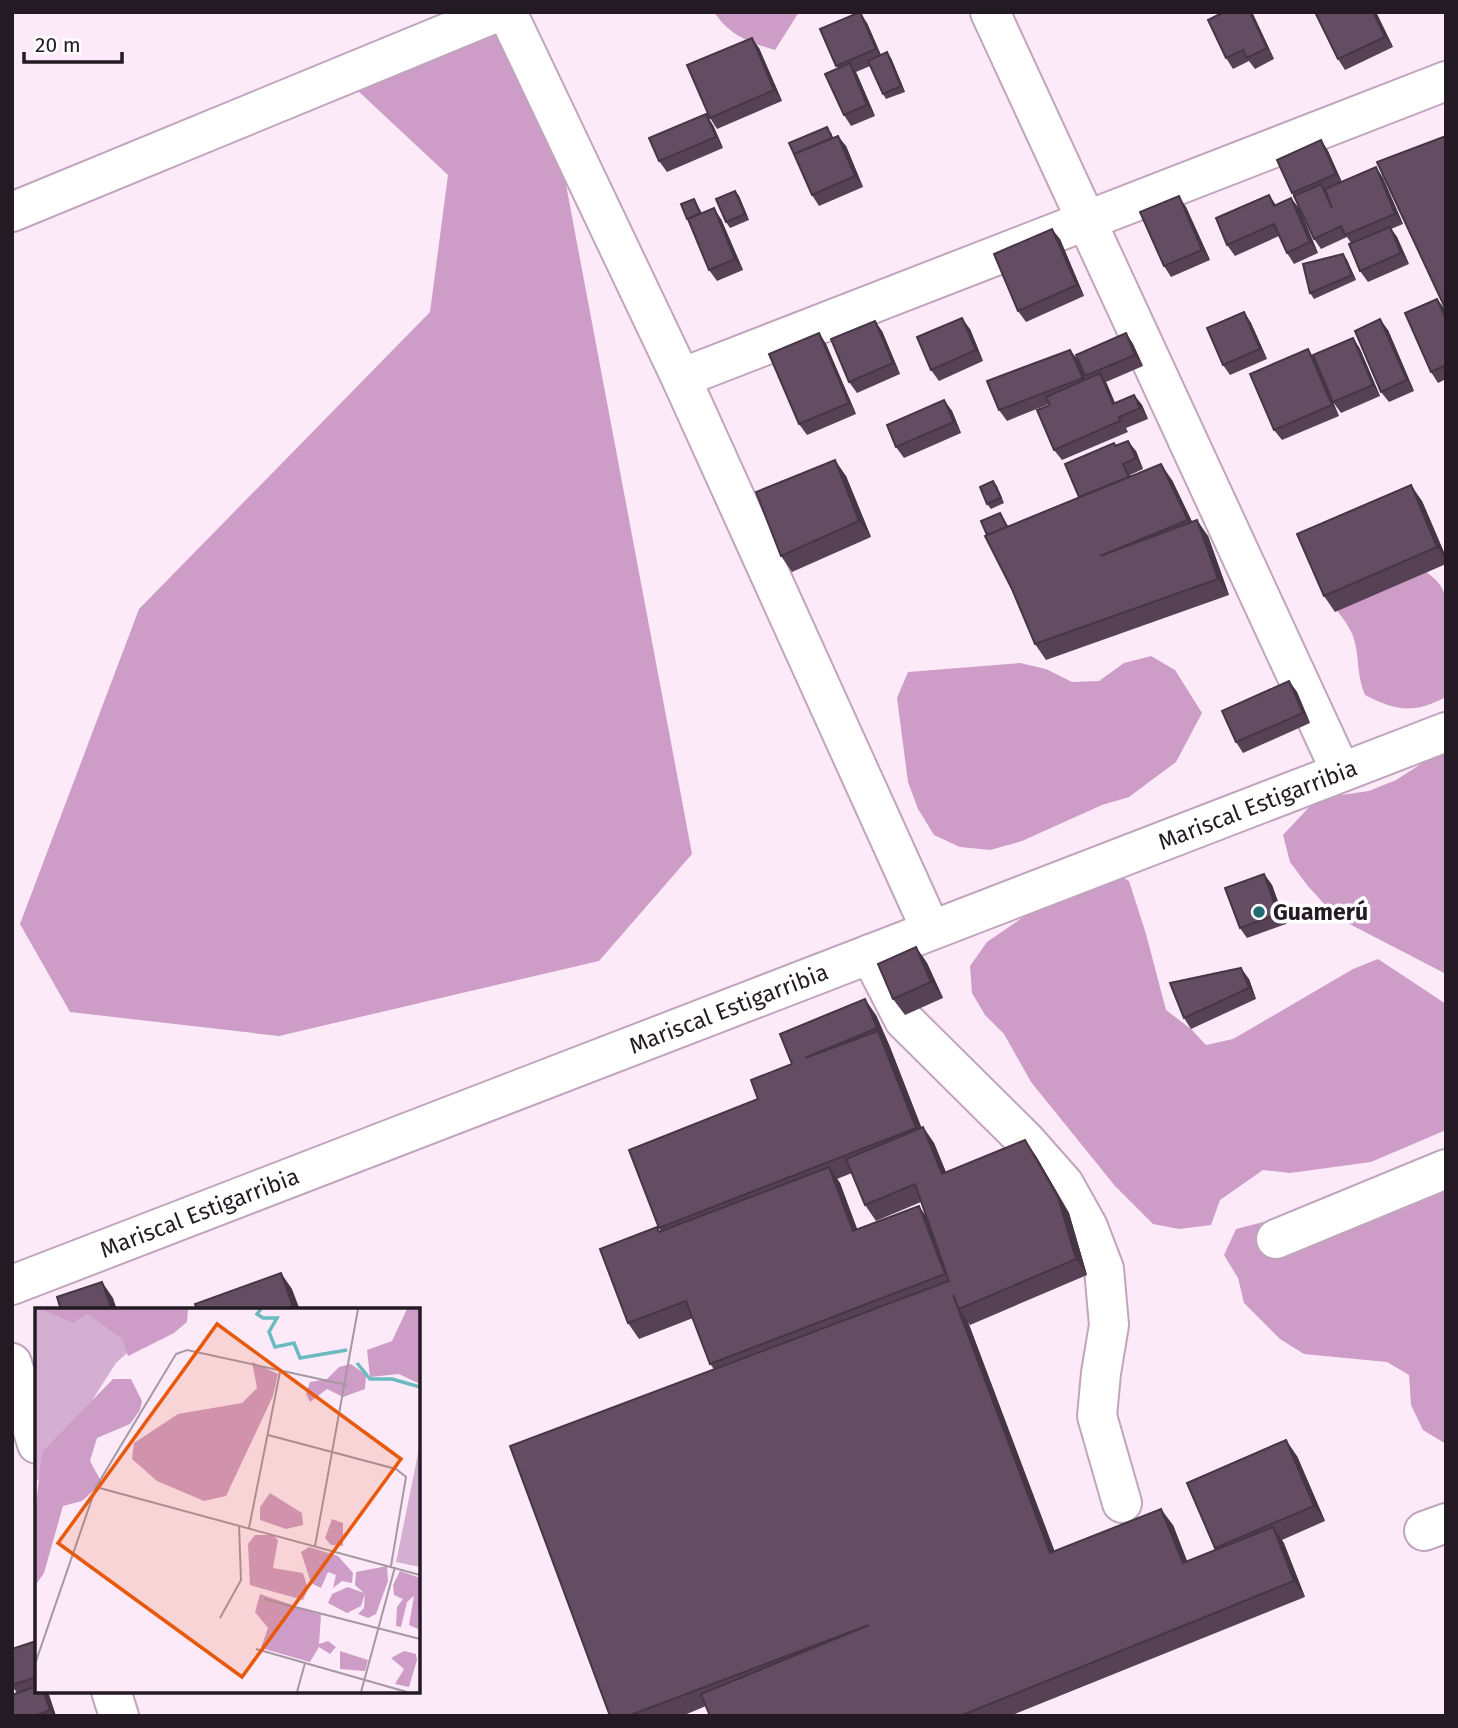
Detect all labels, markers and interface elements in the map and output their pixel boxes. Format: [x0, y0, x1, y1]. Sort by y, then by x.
scale bar [24, 21, 122, 65]
text: 20 m [35, 32, 81, 58]
street label: Mariscal Estigarribia [1154, 754, 1361, 856]
place label: Guamerú [1273, 898, 1368, 926]
marker: Guamerú [1251, 904, 1267, 920]
street label: Mariscal Estigarribia [625, 958, 832, 1060]
street label: Mariscal Estigarribia [96, 1162, 303, 1264]
inset map [35, 1308, 420, 1693]

